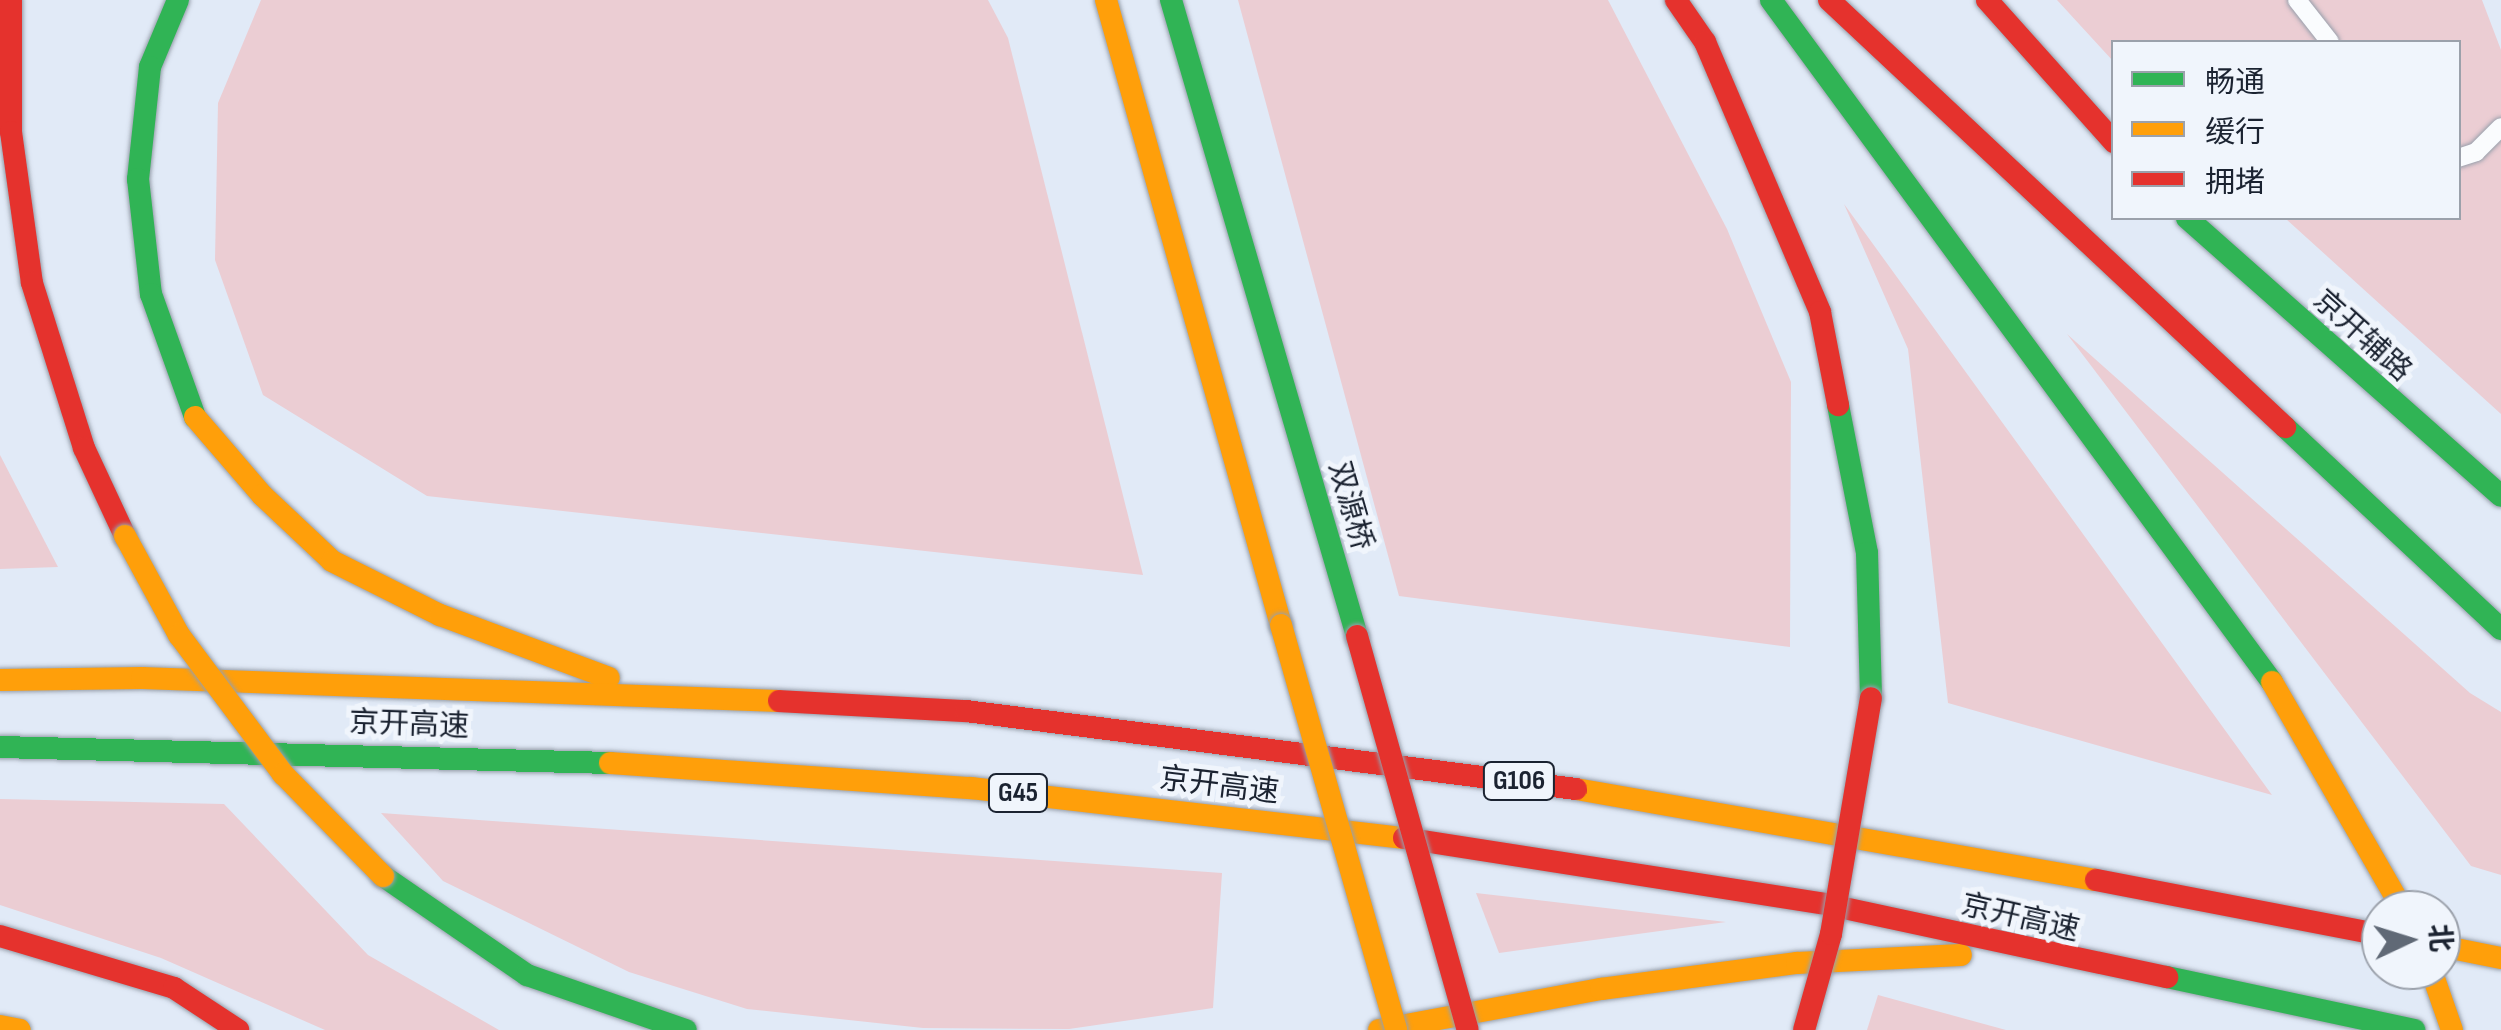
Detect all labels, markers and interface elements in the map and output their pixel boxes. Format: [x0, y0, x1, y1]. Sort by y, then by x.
legend [2111, 40, 2461, 220]
text: 畅通 [2205, 65, 2265, 101]
text: 缓行 [2205, 115, 2265, 151]
text: 拥堵 [2205, 165, 2265, 201]
street label: 京开辅路 [2305, 282, 2419, 390]
street label: 双源桥 [1320, 458, 1380, 554]
street label: 京开高速 [348, 705, 470, 745]
road number: G106 [1482, 758, 1556, 804]
street label: 京开高速 [1157, 761, 1281, 811]
road number: G45 [986, 770, 1050, 816]
street label: 京开高速 [1957, 887, 2083, 949]
north arrow [2361, 890, 2461, 990]
text: 北 [2422, 923, 2457, 953]

